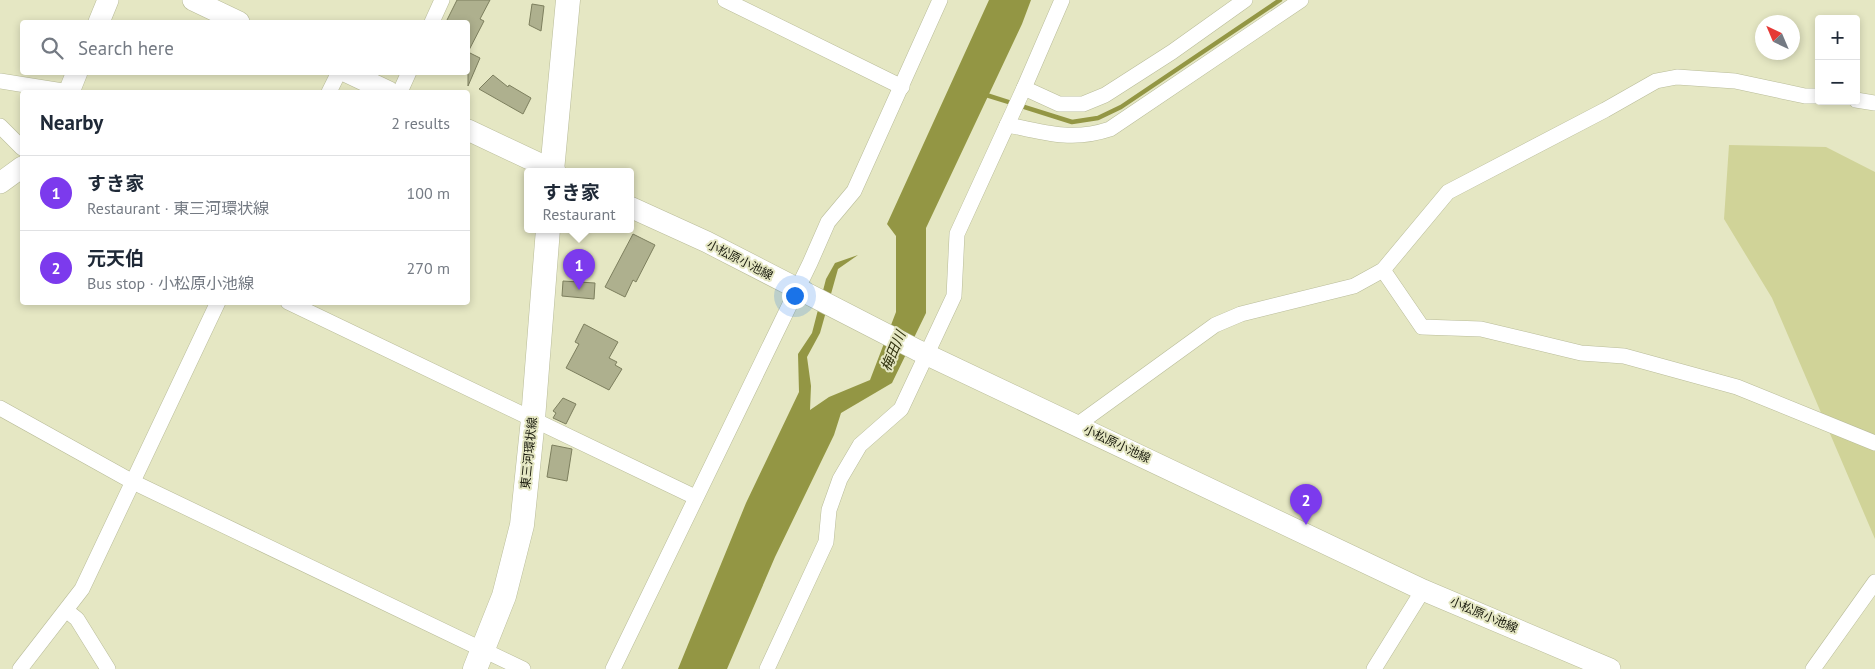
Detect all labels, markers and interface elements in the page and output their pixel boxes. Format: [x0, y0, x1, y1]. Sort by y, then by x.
north arrow [1755, 15, 1800, 60]
map controls [1815, 15, 1860, 105]
button: + [1815, 15, 1860, 60]
search box [20, 20, 470, 75]
icon: search [38, 34, 66, 62]
text: Search here [78, 36, 174, 60]
button: − [1815, 60, 1860, 105]
text: Nearby [40, 109, 103, 136]
text: 2 results [391, 113, 450, 133]
popup [524, 168, 634, 233]
text: すき家 [87, 171, 144, 195]
text: すき家 [542, 180, 599, 204]
text: 1 [51, 183, 61, 203]
text: 100 m [407, 183, 450, 203]
text: Restaurant · 東三河環状線 [87, 198, 269, 218]
text: Restaurant [542, 204, 616, 224]
street label: 小松原小池線 [705, 237, 776, 283]
text: 元天伯 [87, 246, 144, 270]
pin: 1 [563, 249, 595, 290]
text: 2 [51, 258, 61, 278]
text: 270 m [407, 258, 450, 278]
text: Bus stop · 小松原小池線 [87, 273, 254, 293]
your location [782, 283, 808, 309]
water label: 梅田川 [877, 326, 910, 374]
street label: 東三河環状線 [517, 416, 540, 490]
street label: 小松原小池線 [1081, 422, 1153, 466]
pin: 2 [1290, 484, 1322, 525]
street label: 小松原小池線 [1448, 594, 1520, 636]

